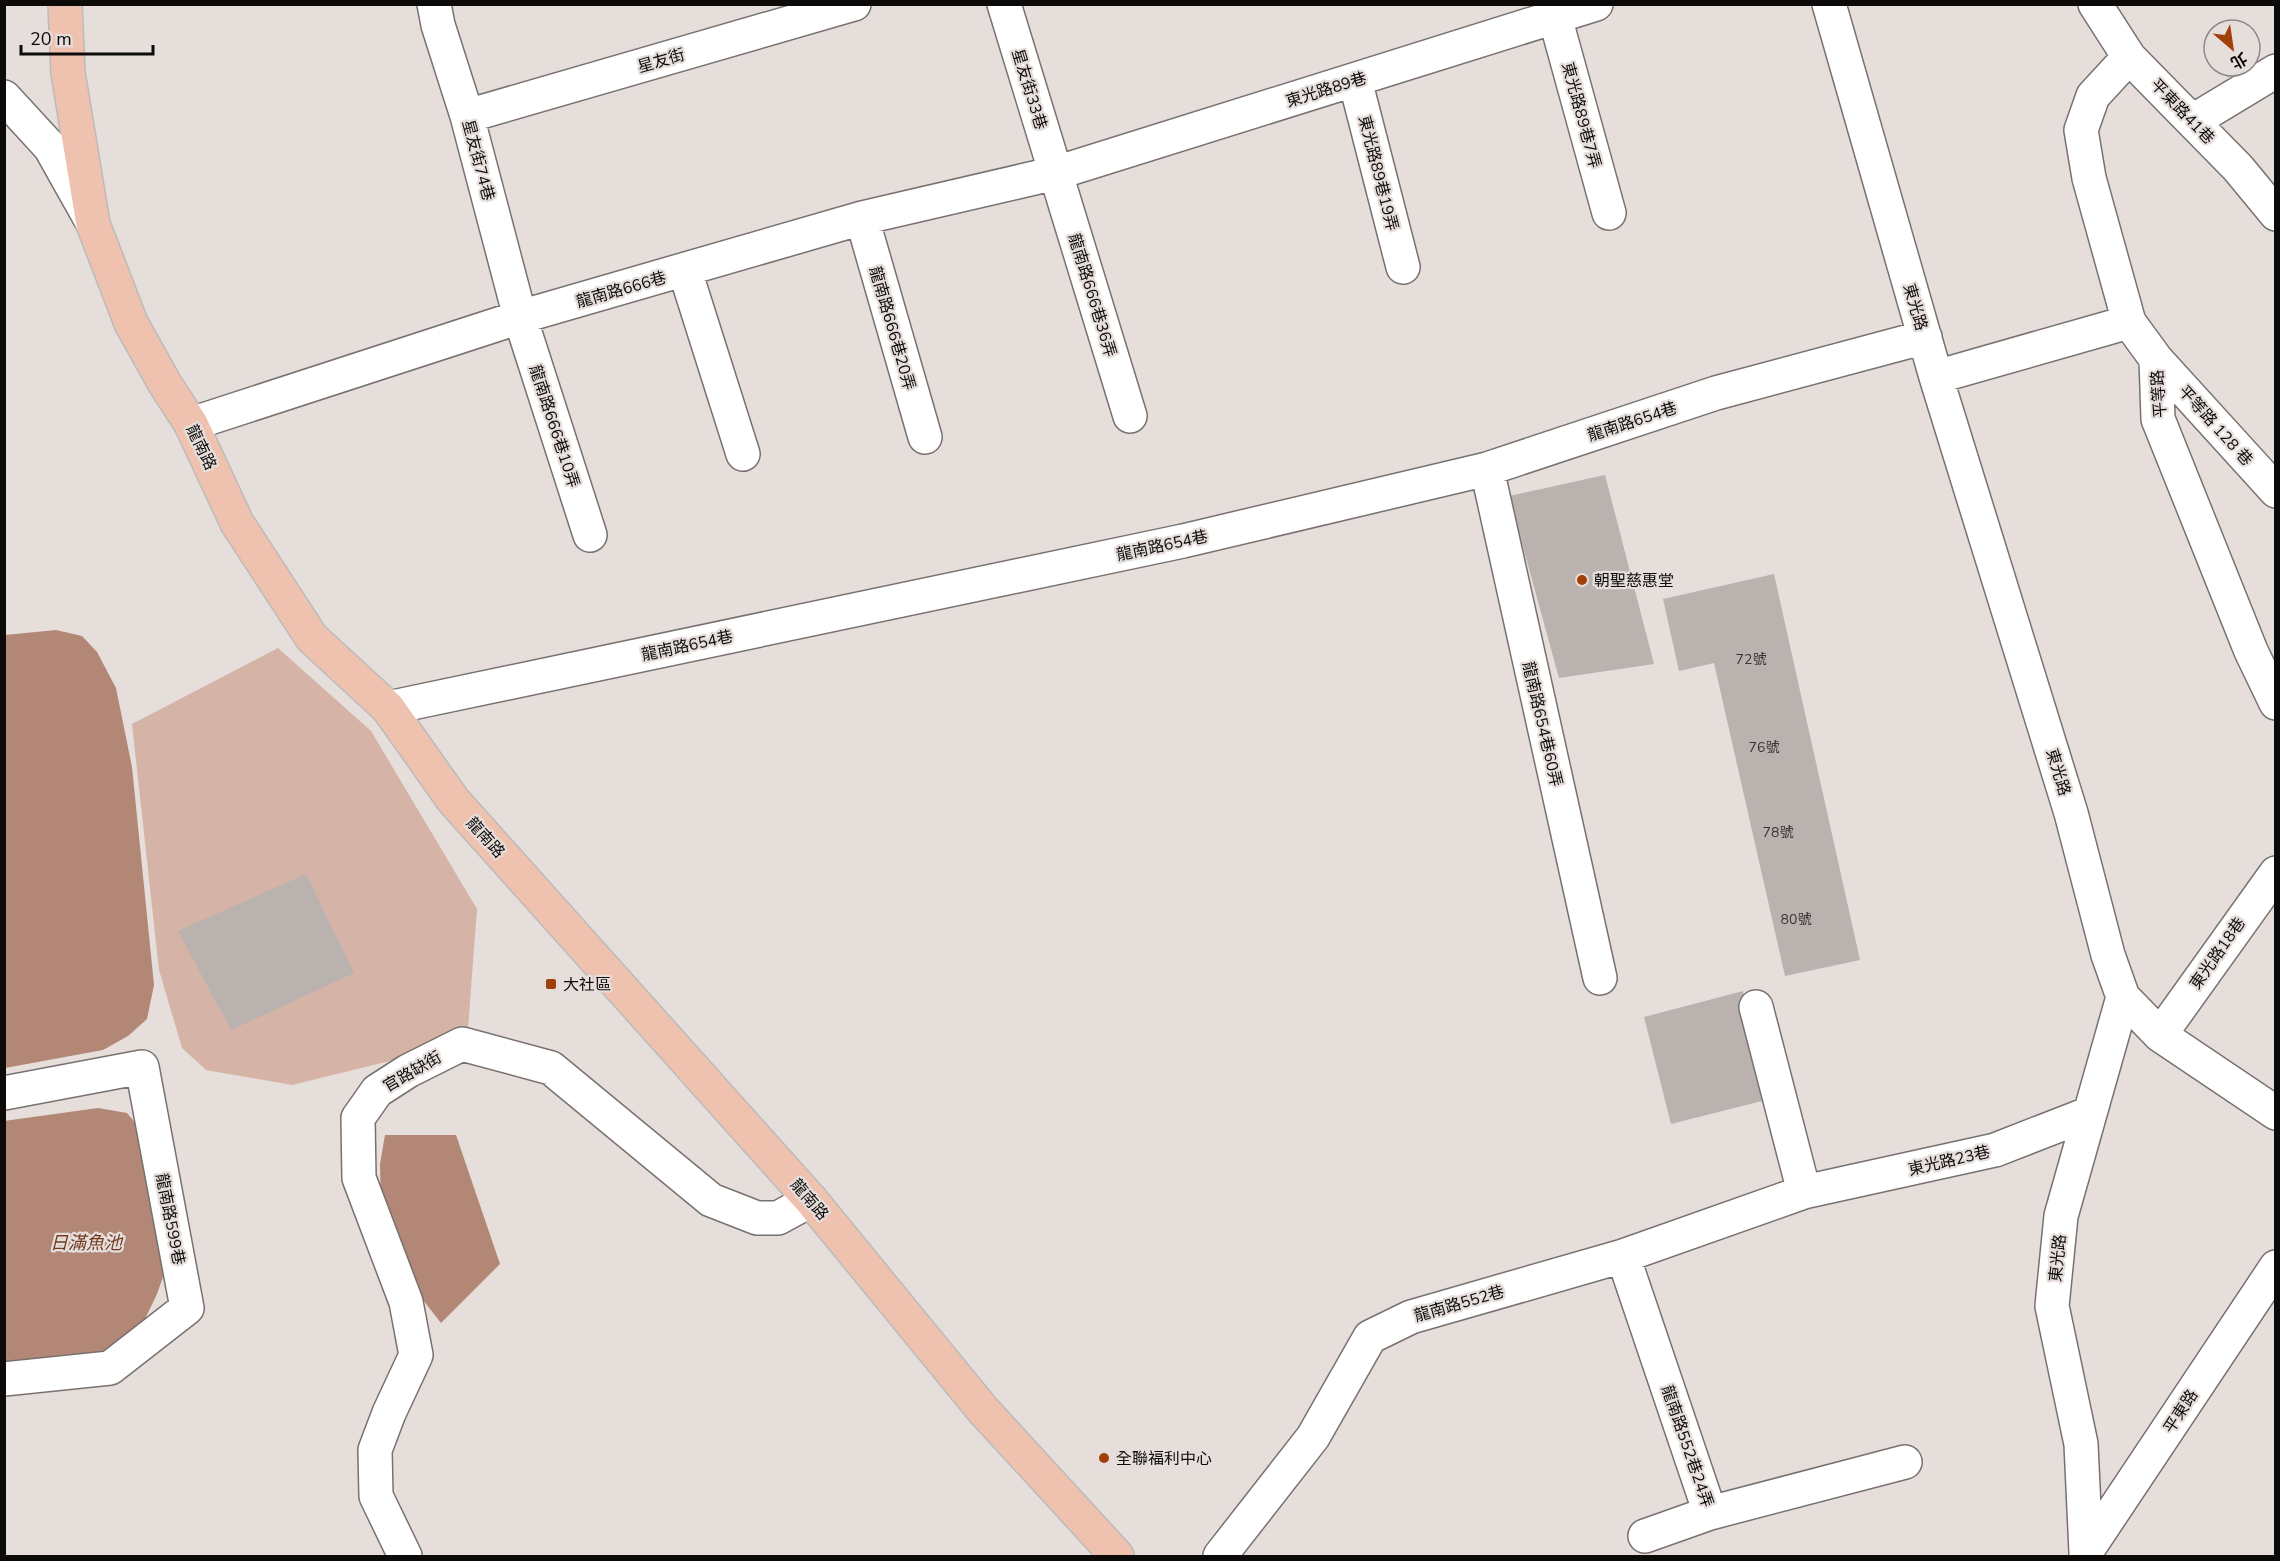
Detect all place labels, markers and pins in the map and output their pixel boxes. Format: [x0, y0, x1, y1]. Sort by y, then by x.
place label: 朝聖慈惠堂 [1594, 570, 1674, 592]
marker: 朝聖慈惠堂 [1575, 573, 1589, 587]
place label: 大社區 [563, 974, 611, 996]
marker: 大社區 [544, 977, 558, 991]
place label: 全聯福利中心 [1116, 1448, 1212, 1470]
marker: 全聯福利中心 [1097, 1451, 1111, 1465]

